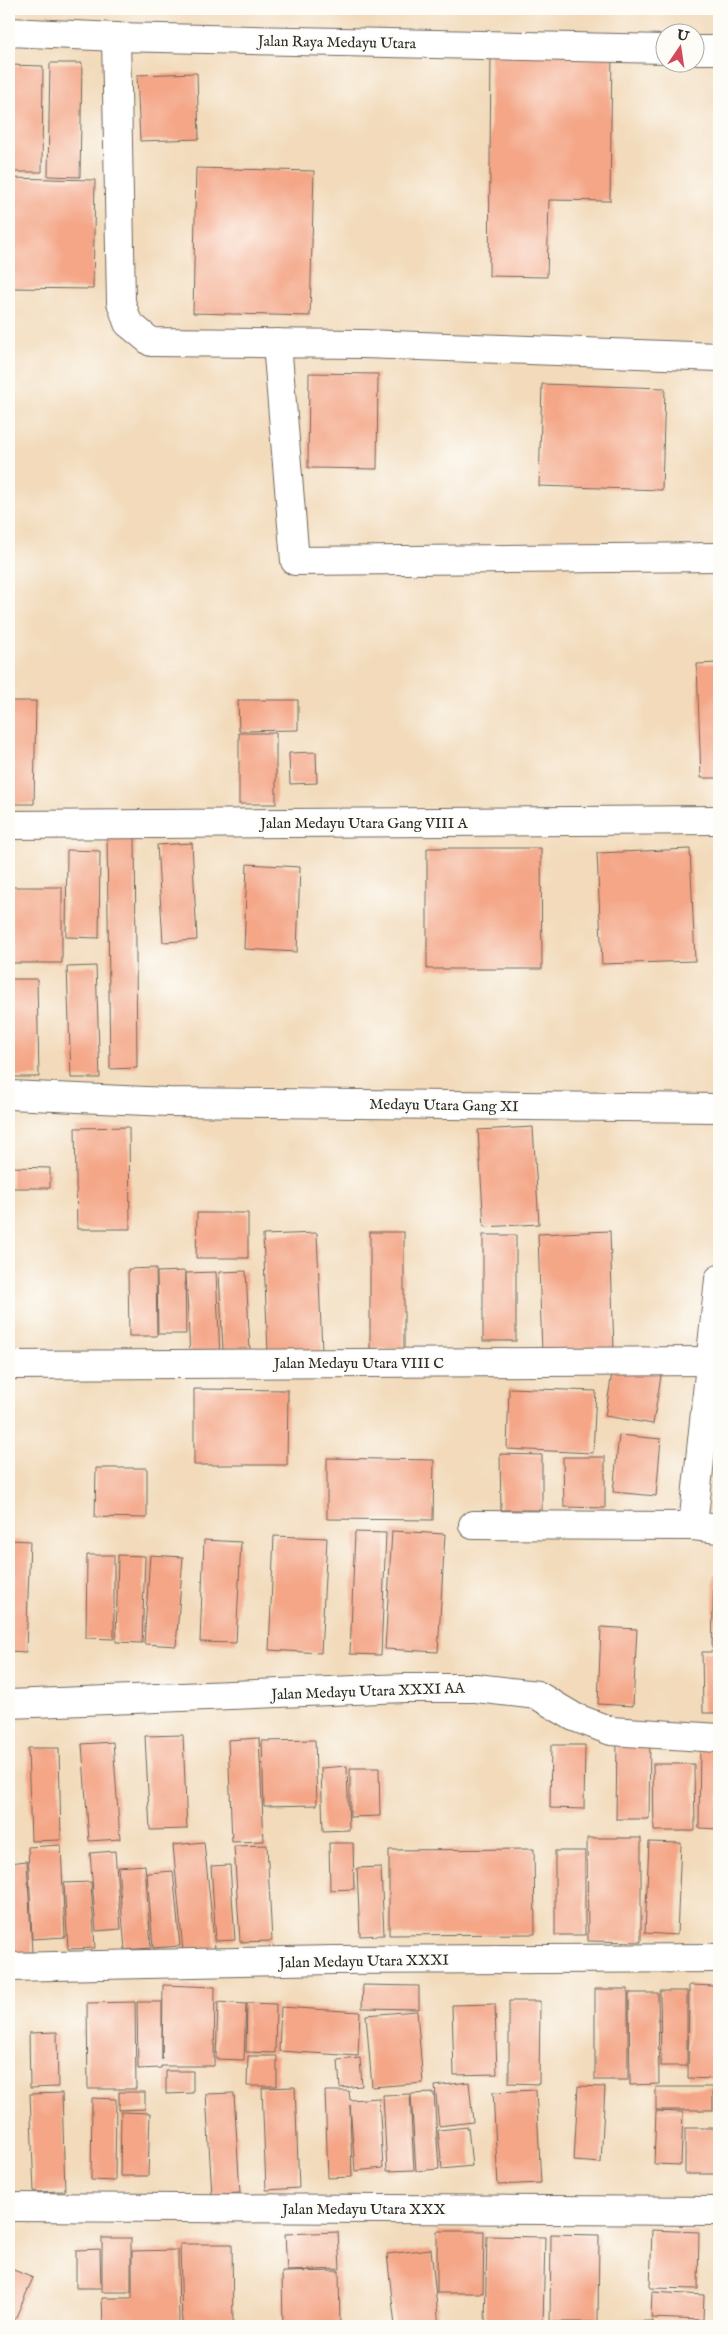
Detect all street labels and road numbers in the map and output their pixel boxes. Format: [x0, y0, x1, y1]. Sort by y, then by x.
street label: Jalan Raya Medayu Utara [256, 32, 417, 53]
street label: Jalan Medayu Utara Gang VIII A [258, 814, 469, 833]
street label: Medayu Utara Gang XI [369, 1095, 519, 1116]
street label: Jalan Medayu Utara VIII C [272, 1354, 444, 1373]
street label: Jalan Medayu Utara XXXI AA [269, 1679, 466, 1704]
street label: Jalan Medayu Utara XXXI [277, 1951, 450, 1973]
street label: Jalan Medayu Utara XXX [280, 2200, 446, 2219]

